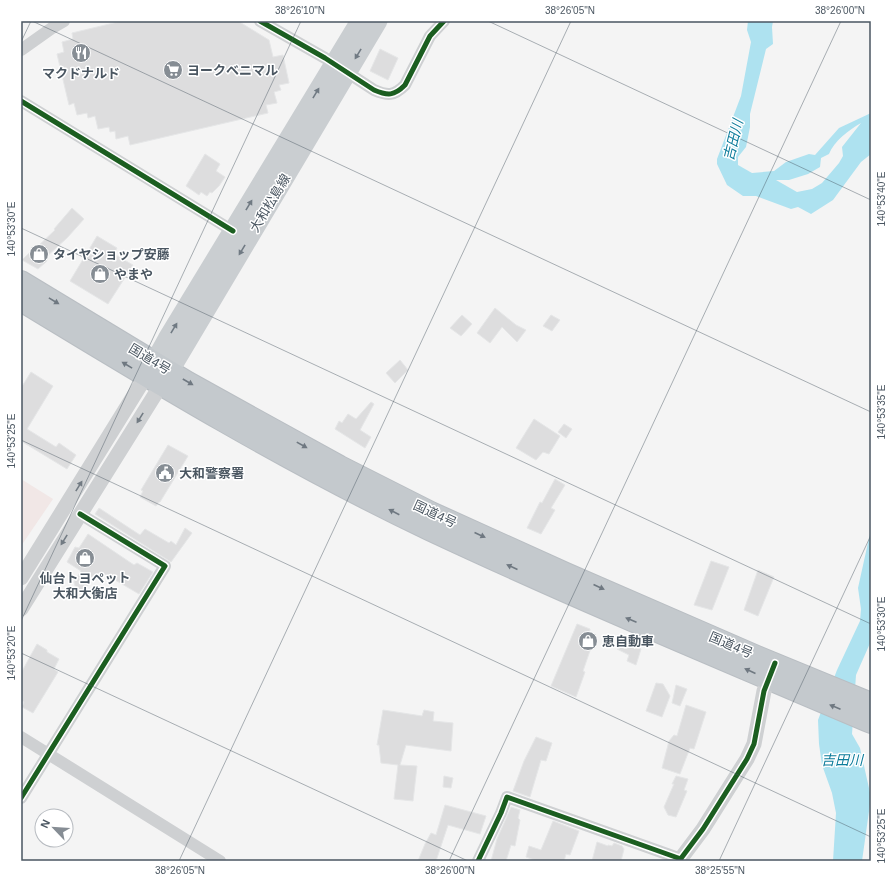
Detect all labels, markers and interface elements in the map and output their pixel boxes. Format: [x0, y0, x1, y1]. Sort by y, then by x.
text: 38°26'10"N [275, 5, 325, 16]
text: 38°26'05"N [545, 5, 595, 16]
text: 38°26'00"N [815, 5, 865, 16]
restaurant icon: マクドナルド [70, 42, 92, 64]
one-way arrow [355, 49, 362, 60]
supermarket icon: ヨークベニマル [162, 59, 184, 81]
place label: ヨークベニマル [187, 63, 278, 78]
place label: マクドナルド [42, 66, 120, 81]
one-way arrow [312, 87, 319, 99]
water label: 吉田川 [720, 116, 746, 162]
street label: 大和松島線 [247, 171, 293, 235]
text: 140°53'40"E [876, 171, 887, 227]
one-way arrow [245, 199, 252, 211]
text: 140°53'30"E [6, 201, 17, 257]
shop icon: タイヤショップ安藤 [28, 243, 50, 265]
one-way arrow [238, 244, 245, 256]
place label: タイヤショップ安藤 [53, 247, 170, 262]
shop icon: やまや [89, 263, 111, 285]
place label: やまや [114, 267, 153, 282]
one-way arrow [48, 298, 60, 305]
one-way arrow [170, 323, 178, 333]
street label: 国道4号 [126, 341, 174, 377]
one-way arrow [122, 361, 132, 369]
one-way arrow [182, 378, 194, 385]
text: 140°53'35"E [876, 384, 887, 440]
one-way arrow [137, 412, 144, 424]
text: 140°53'25"E [6, 413, 17, 469]
one-way arrow [296, 441, 308, 448]
public building icon: 大和警察署 [154, 462, 176, 484]
place label: 大和警察署 [179, 466, 244, 481]
one-way arrow [75, 480, 82, 492]
street label: 国道4号 [411, 497, 459, 531]
one-way arrow [389, 509, 400, 516]
one-way arrow [475, 532, 487, 538]
one-way arrow [60, 535, 68, 545]
shop icon: 仙台トヨペット 大和大衡店 [74, 547, 96, 569]
one-way arrow [506, 564, 518, 571]
place label: 仙台トヨペット 大和大衡店 [39, 571, 131, 601]
one-way arrow [593, 584, 605, 591]
text: 140°53'30"E [876, 596, 887, 652]
one-way arrow [625, 617, 637, 623]
text: 140°53'20"E [6, 625, 17, 681]
street label: 国道4号 [707, 629, 755, 661]
shop icon: 恵自動車 [577, 630, 599, 652]
place label: 恵自動車 [602, 634, 654, 649]
one-way arrow [744, 668, 756, 674]
one-way arrow [829, 704, 841, 710]
water label: 吉田川 [821, 752, 865, 768]
north arrow [34, 808, 74, 848]
text: 140°53'25"E [876, 808, 887, 864]
text: N [38, 818, 52, 830]
text: 38°26'05"N [155, 865, 205, 876]
text: 38°26'00"N [425, 865, 475, 876]
text: 38°25'55"N [695, 865, 745, 876]

